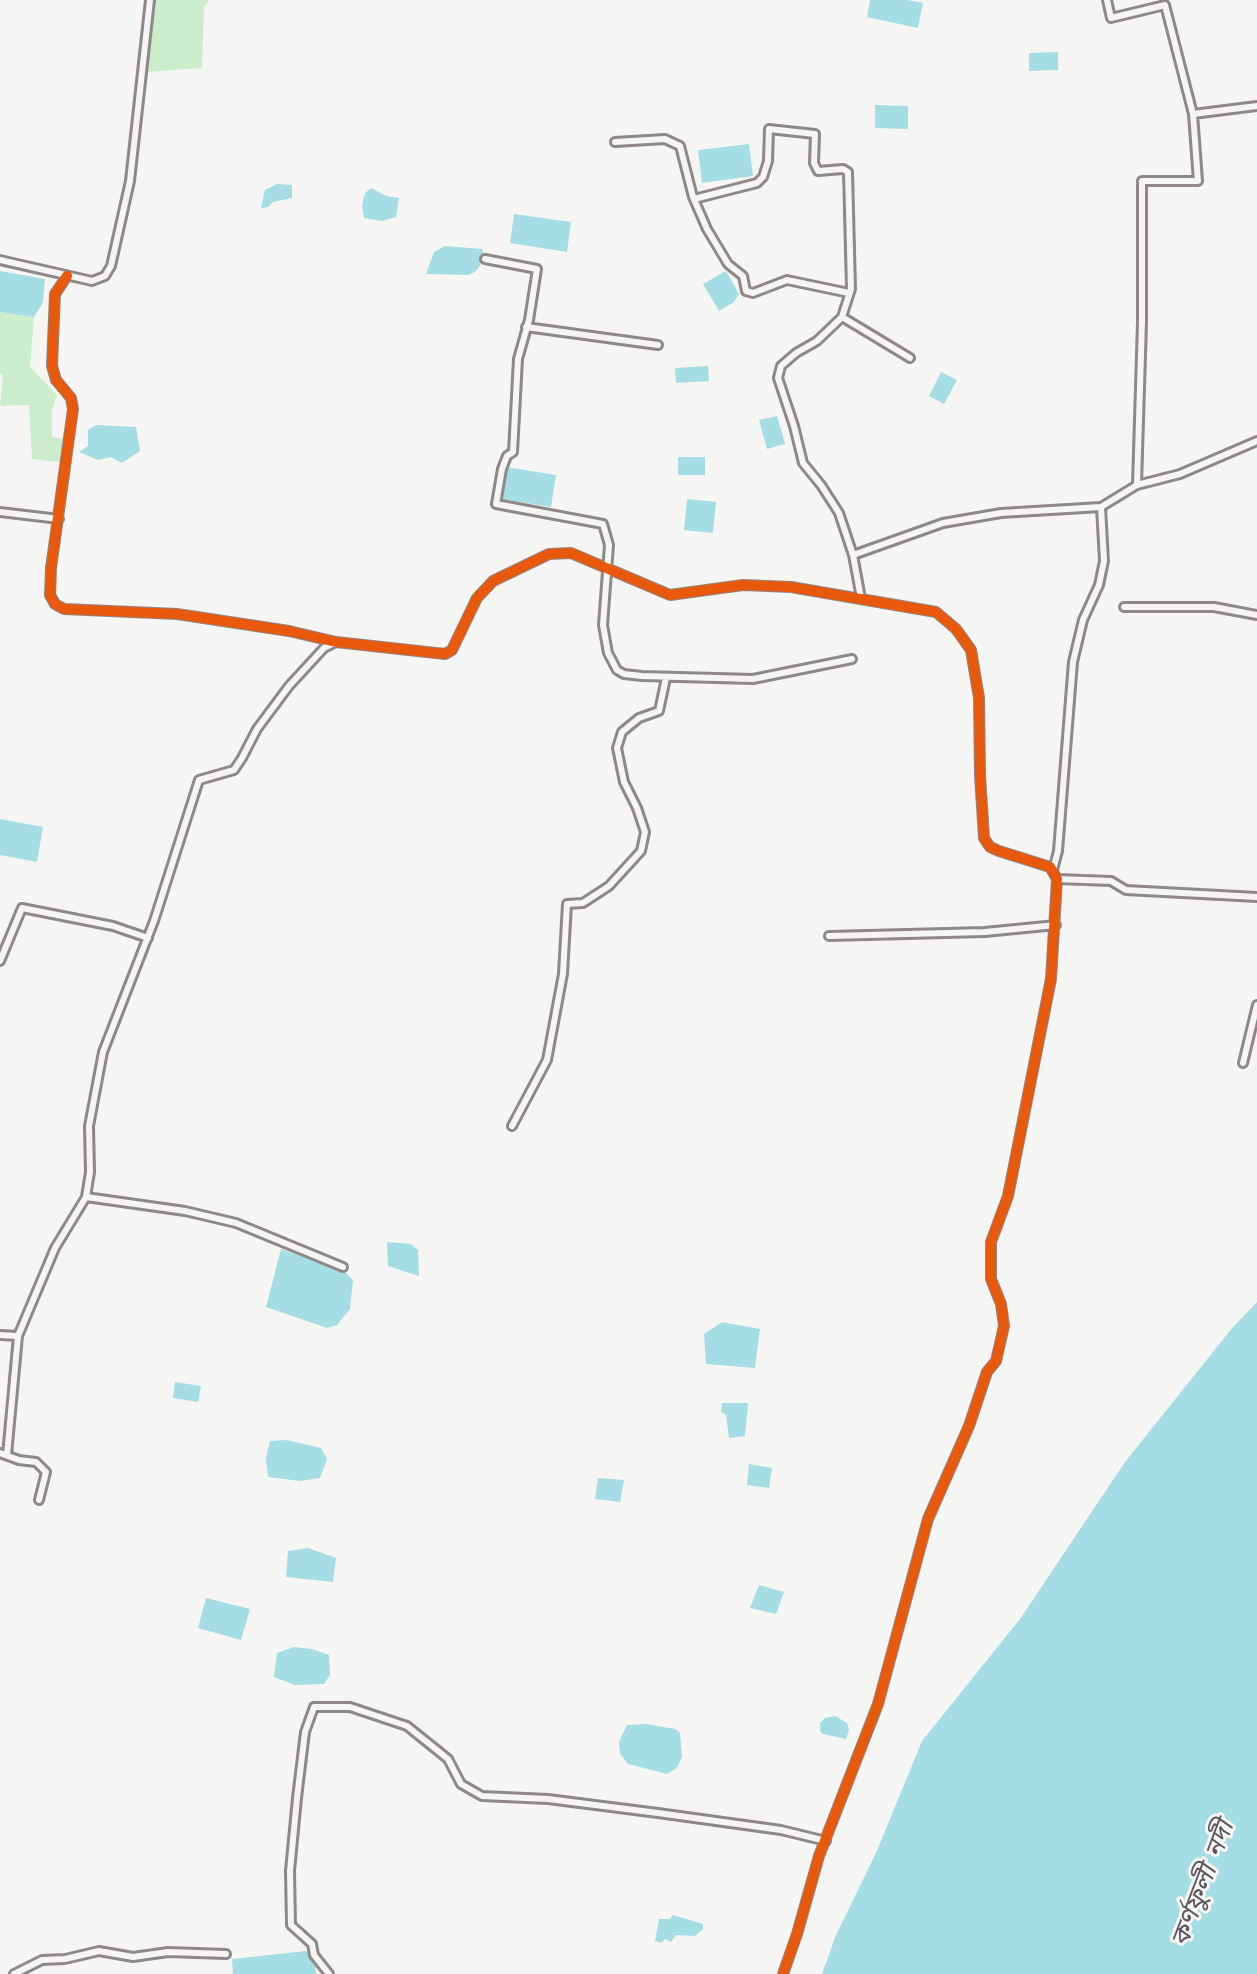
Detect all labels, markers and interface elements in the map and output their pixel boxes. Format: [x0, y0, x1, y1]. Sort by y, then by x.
water label: কর্ণফুলী নদী [1168, 1818, 1244, 1952]

